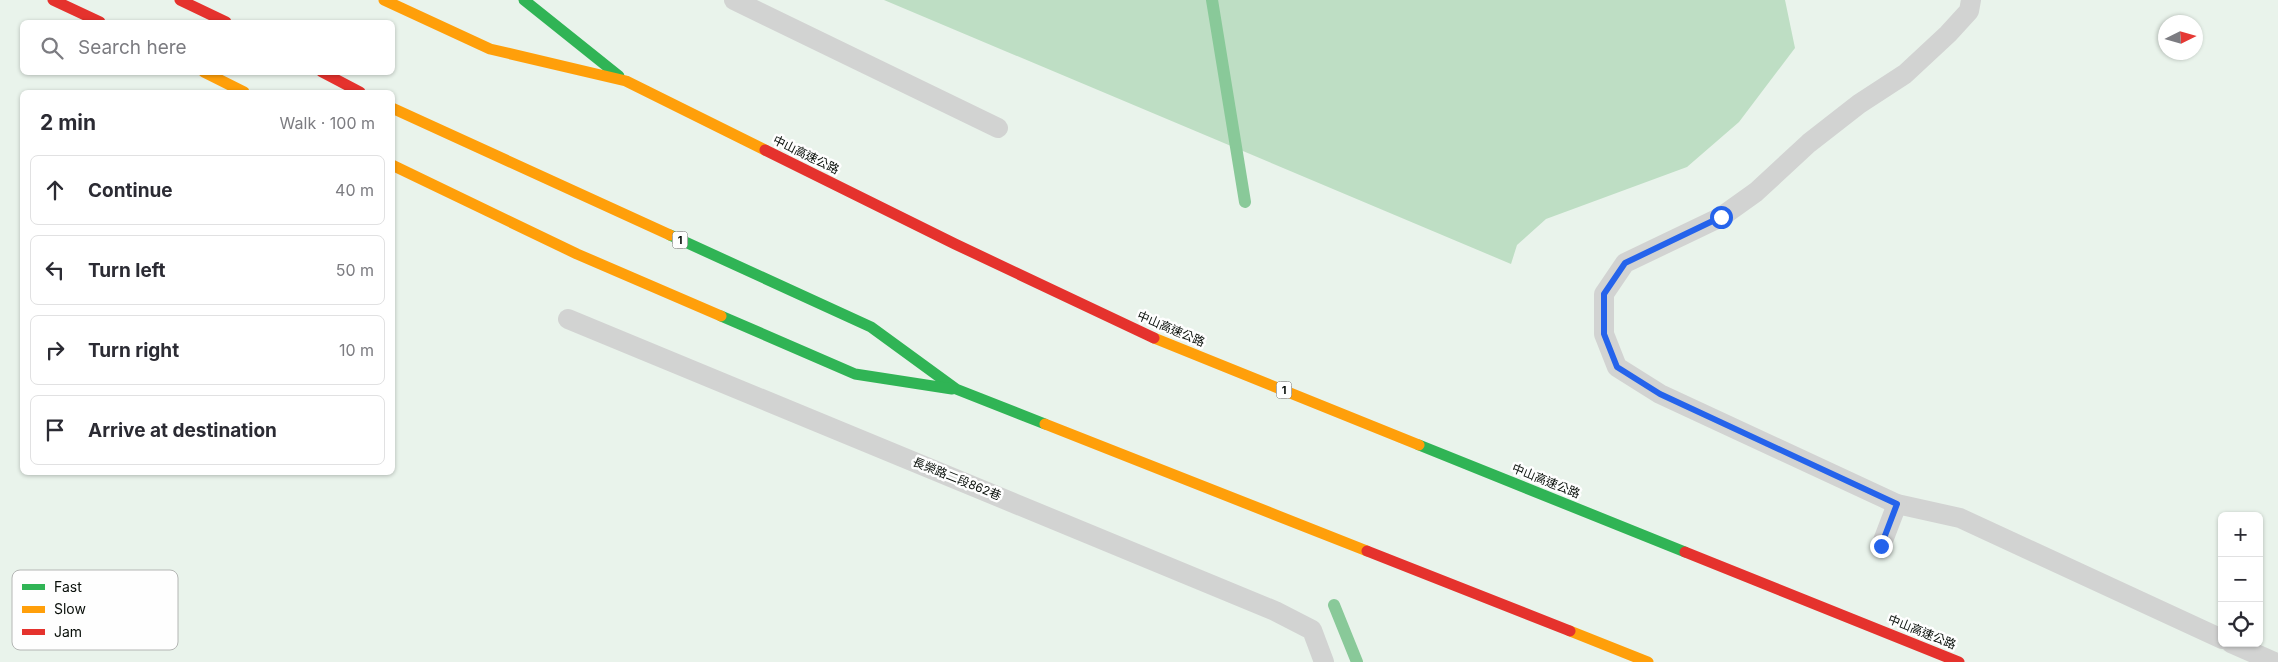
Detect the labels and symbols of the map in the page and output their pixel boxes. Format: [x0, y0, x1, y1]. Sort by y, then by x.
north arrow [2158, 15, 2203, 60]
street label: 中山高速公路 [771, 132, 842, 177]
route start [1710, 206, 1733, 229]
road number: 1 [672, 232, 688, 248]
street label: 中山高速公路 [1135, 308, 1207, 350]
road number: 1 [1276, 382, 1292, 398]
street label: 長榮路二段862巷 [911, 454, 1004, 503]
street label: 中山高速公路 [1510, 460, 1582, 501]
route end [1870, 535, 1893, 558]
legend [12, 570, 178, 650]
text: Fast [54, 578, 82, 595]
text: Slow [54, 600, 86, 617]
street label: 中山高速公路 [1886, 611, 1958, 652]
text: Jam [54, 623, 82, 640]

